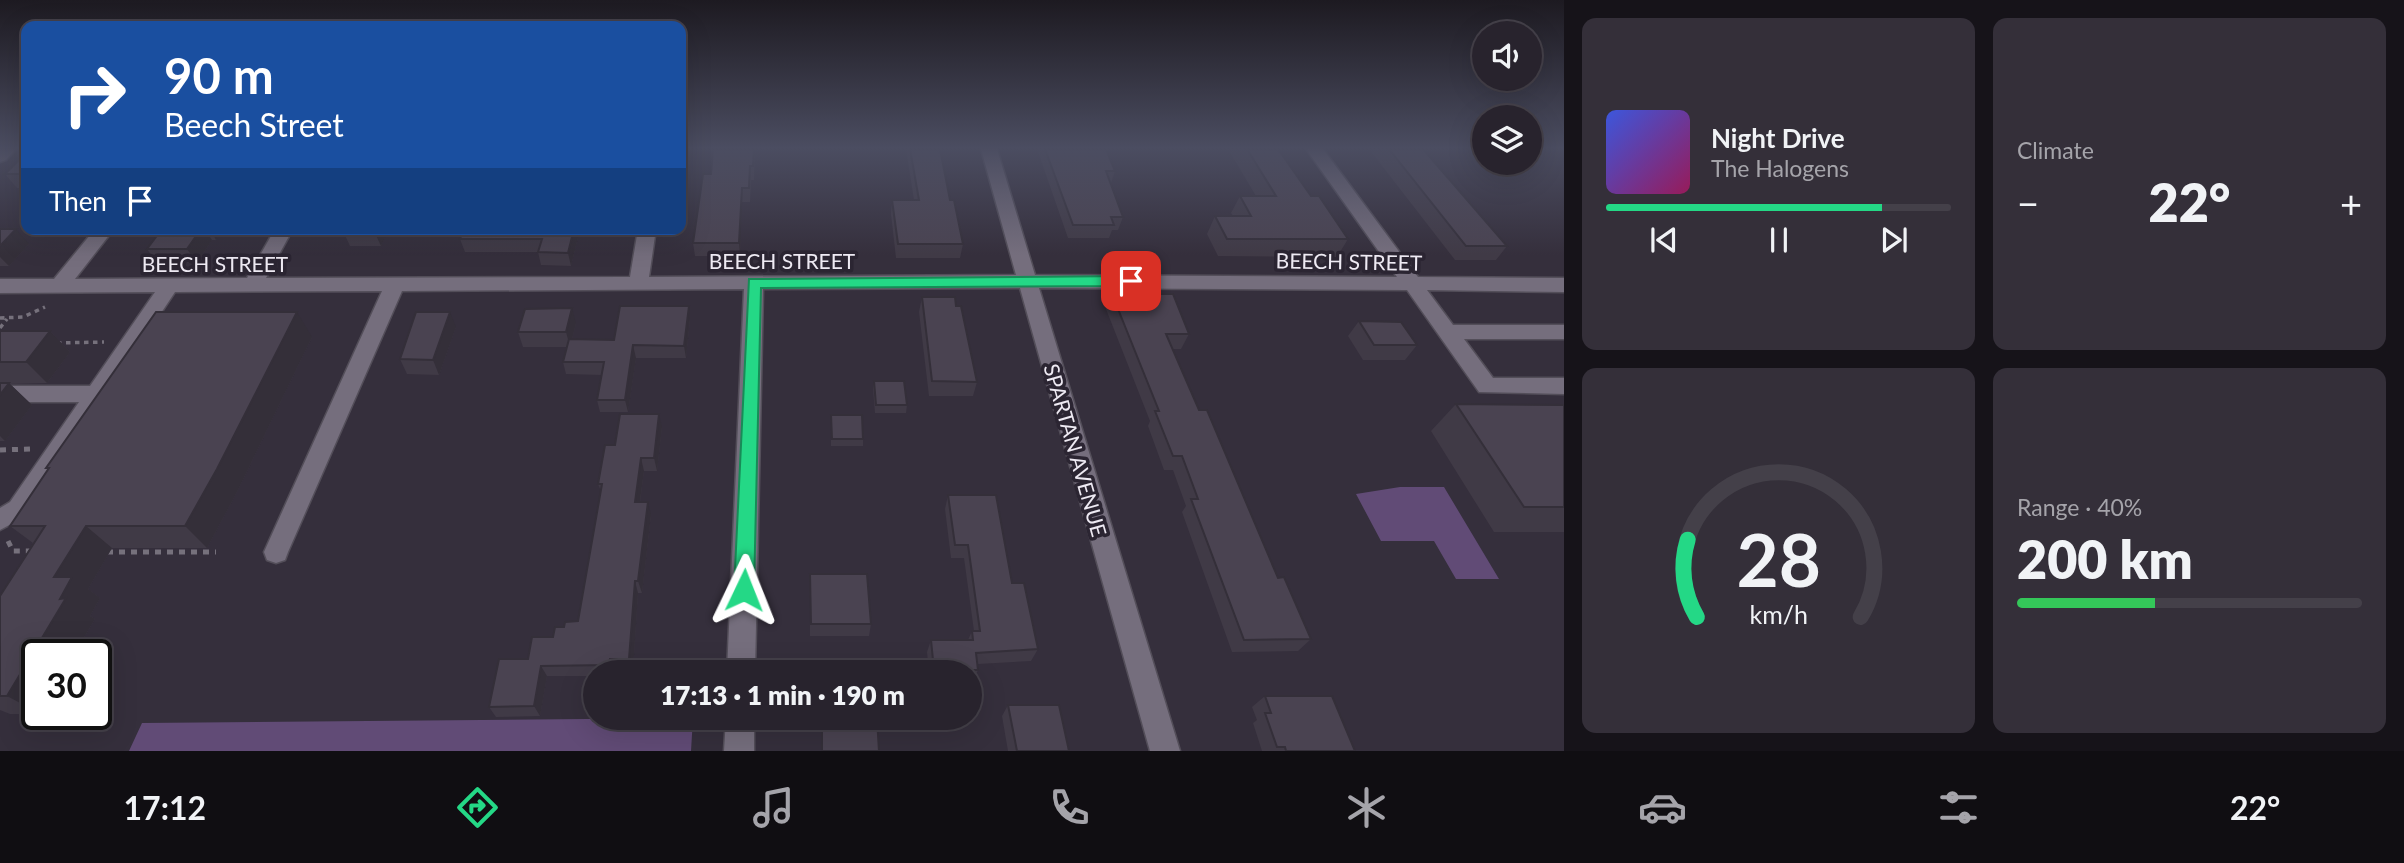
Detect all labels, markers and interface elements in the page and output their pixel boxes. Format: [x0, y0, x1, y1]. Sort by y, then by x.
map controls [1472, 21, 1542, 175]
button: sound [1472, 21, 1542, 91]
text: 90 m [164, 46, 274, 104]
icon: right [49, 49, 140, 140]
text: Beech Street [164, 105, 344, 144]
button: layers [1472, 105, 1542, 175]
text: Night Drive [1711, 122, 1845, 154]
text: Climate [2017, 136, 2094, 164]
text: The Halogens [1711, 154, 1849, 182]
text: 22° [2149, 171, 2230, 233]
text: − [2017, 180, 2039, 226]
text: + [2340, 180, 2362, 226]
icon: arrive [121, 182, 159, 220]
text: Then [49, 185, 107, 217]
icon: previous [1645, 221, 1683, 259]
icon: pause [1760, 221, 1798, 259]
icon: next [1875, 221, 1913, 259]
street label: BEECH STREET [1276, 247, 1423, 275]
street label: BEECH STREET [709, 248, 856, 273]
street label: BEECH STREET [142, 251, 289, 276]
pin [1101, 251, 1161, 311]
icon: arrive [1112, 262, 1150, 300]
street label: SPARTAN AVENUE [1039, 361, 1113, 539]
text: Range · 40% [2017, 493, 2142, 521]
text: 28 [1736, 515, 1821, 603]
text: 200 km [2017, 528, 2193, 590]
position arrow [707, 553, 781, 627]
text: km/h [1749, 598, 1808, 628]
speed limit sign: 30 [21, 639, 112, 730]
text: 17:13 · 1 min · 190 m [660, 679, 905, 711]
icon: directions [453, 783, 502, 832]
icon: music [749, 783, 798, 832]
icon: phone [1045, 783, 1094, 832]
icon: climate [1342, 783, 1391, 832]
icon: car [1638, 783, 1687, 832]
icon: filters [1934, 783, 1983, 832]
text: 17:12 [124, 788, 206, 827]
text: 22° [2230, 788, 2280, 827]

